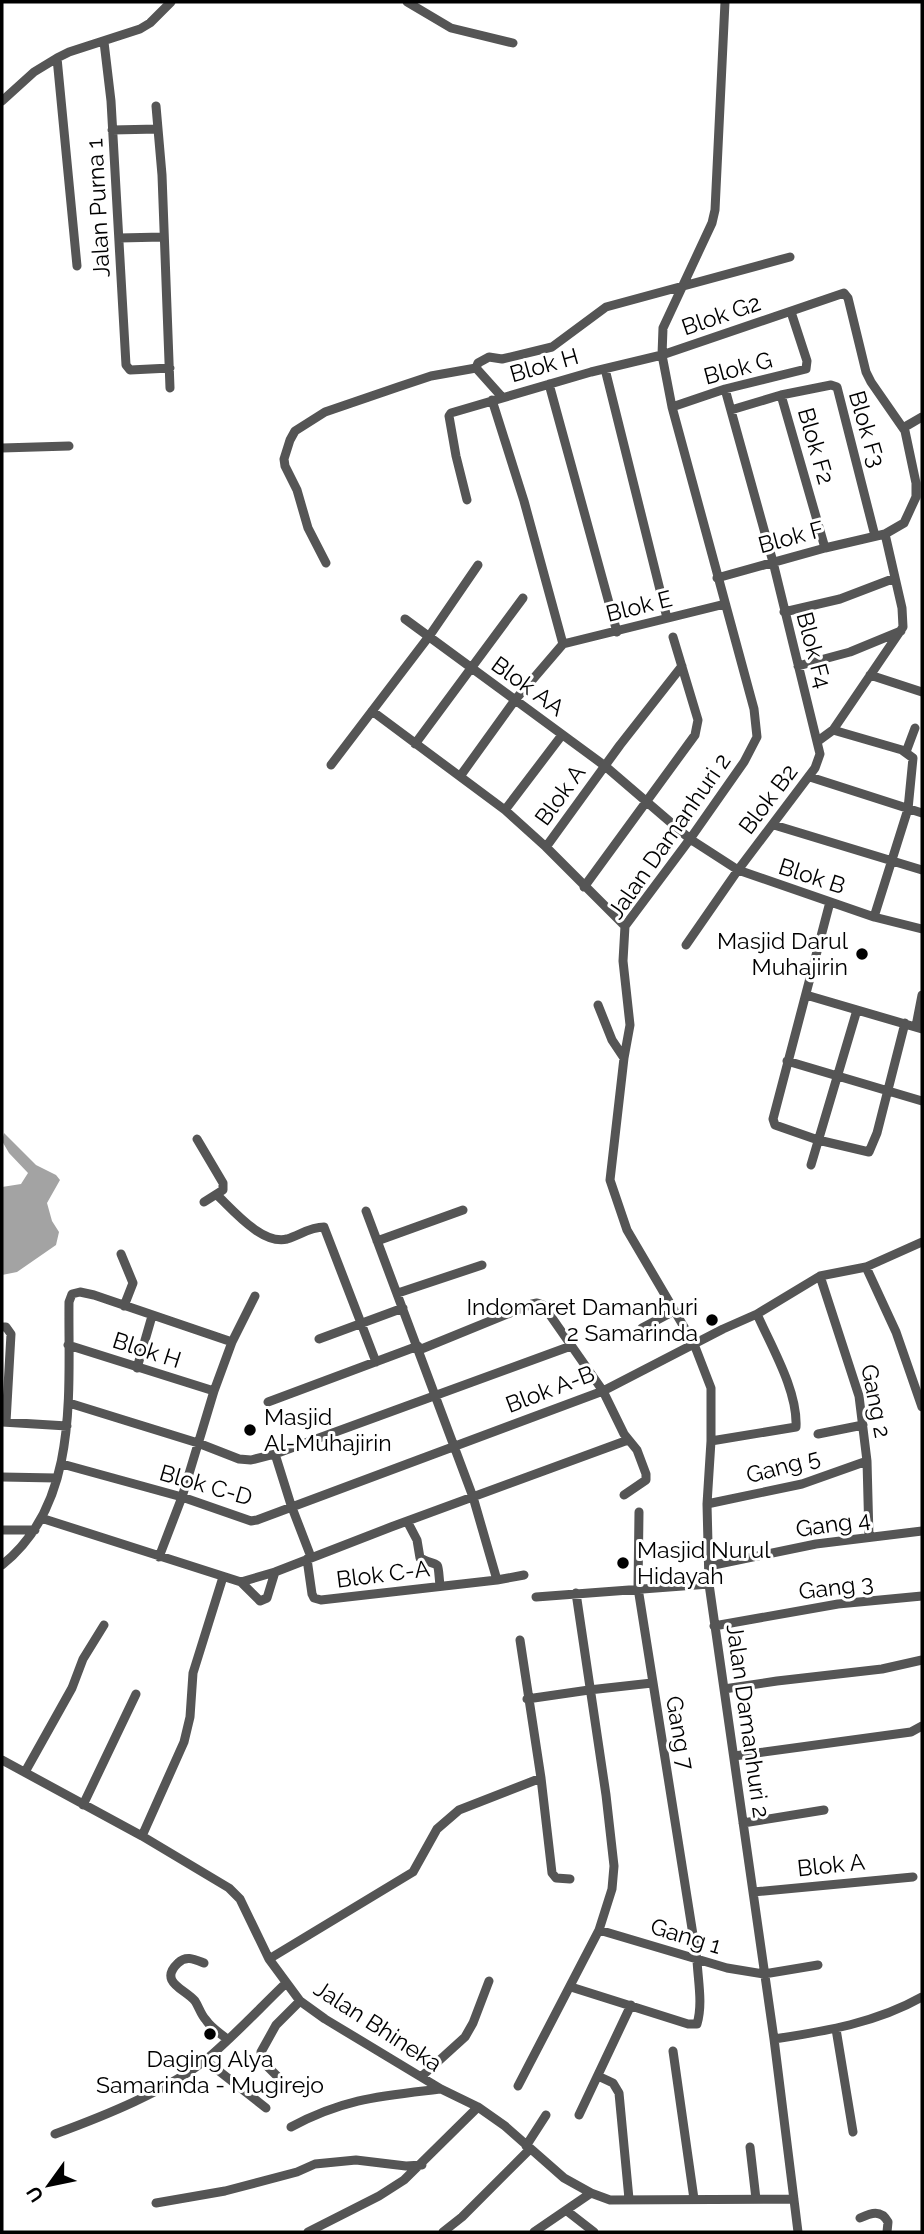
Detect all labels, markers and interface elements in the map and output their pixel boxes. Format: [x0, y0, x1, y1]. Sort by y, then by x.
street label: Jalan Purna 1 [80, 138, 115, 278]
street label: Blok G2 [678, 288, 764, 341]
street label: Blok H [506, 342, 581, 387]
street label: Blok G [701, 345, 775, 390]
street label: Blok F3 [844, 387, 891, 470]
street label: Blok F2 [793, 405, 840, 487]
street label: Blok F [755, 515, 827, 558]
street label: Blok E [603, 584, 675, 627]
street label: Blok F4 [791, 609, 838, 691]
street label: Blok AA [487, 650, 570, 721]
street label: Jalan Damanhuri 2 [601, 748, 736, 924]
street label: Blok B2 [733, 758, 803, 839]
street label: Blok A [529, 759, 591, 830]
street label: Blok B [775, 852, 849, 899]
place label: Masjid Darul Muhajirin [717, 927, 849, 980]
marker: Masjid Darul Muhajirin [854, 946, 870, 962]
place label: Indomaret Damanhuri 2 Samarinda [466, 1293, 698, 1346]
marker: Indomaret Damanhuri 2 Samarinda [704, 1312, 720, 1328]
street label: Blok H [110, 1326, 185, 1373]
street label: Blok A-B [502, 1359, 598, 1418]
street label: Gang 2 [856, 1362, 897, 1440]
place label: Masjid Al-Muhajirin [264, 1403, 392, 1456]
marker: Masjid Al-Muhajirin [242, 1422, 258, 1438]
street label: Gang 5 [743, 1443, 823, 1488]
street label: Blok C-D [157, 1458, 256, 1511]
street label: Gang 4 [794, 1505, 872, 1542]
place label: Masjid Nurul Hidayah [637, 1536, 771, 1589]
street label: Blok C-A [335, 1554, 432, 1593]
marker: Masjid Nurul Hidayah [615, 1555, 631, 1571]
street label: Gang 3 [797, 1569, 875, 1604]
street label: Jalan Damanhuri 2 [722, 1622, 775, 1820]
street label: Gang 7 [661, 1694, 700, 1773]
street label: Blok A [796, 1847, 867, 1881]
street label: Gang 1 [648, 1912, 725, 1959]
street label: Jalan Bhineka [309, 1974, 447, 2077]
marker: Daging Alya Samarinda - Mugirejo [202, 2026, 218, 2042]
place label: Daging Alya Samarinda - Mugirejo [96, 2045, 324, 2098]
north arrow [14, 2150, 84, 2220]
text: U [22, 2182, 48, 2206]

